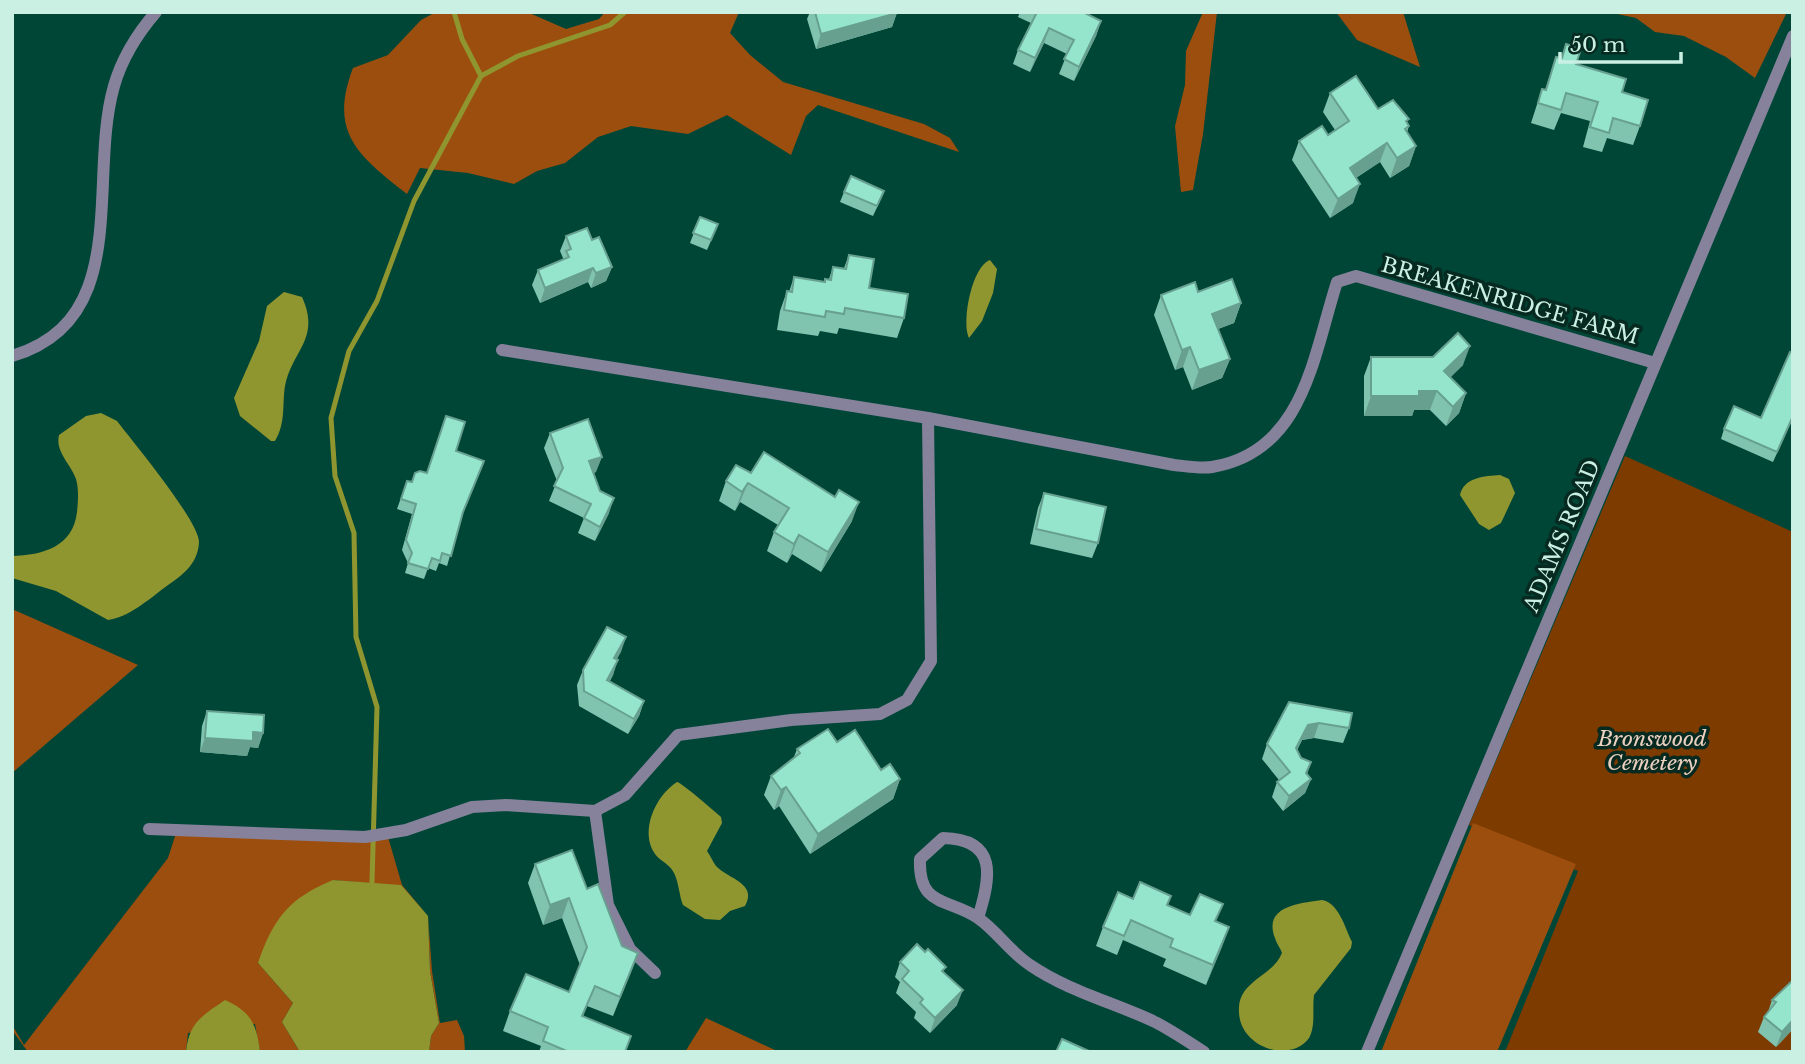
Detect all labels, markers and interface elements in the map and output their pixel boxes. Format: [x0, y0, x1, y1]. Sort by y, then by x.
scale bar [1560, 21, 1681, 65]
text: 50 m [1570, 32, 1626, 58]
street label: BREAKENRIDGE FARM [1378, 252, 1642, 350]
street label: ADAMS ROAD [1518, 456, 1606, 617]
park label: Bronswood Cemetery [1596, 726, 1707, 776]

